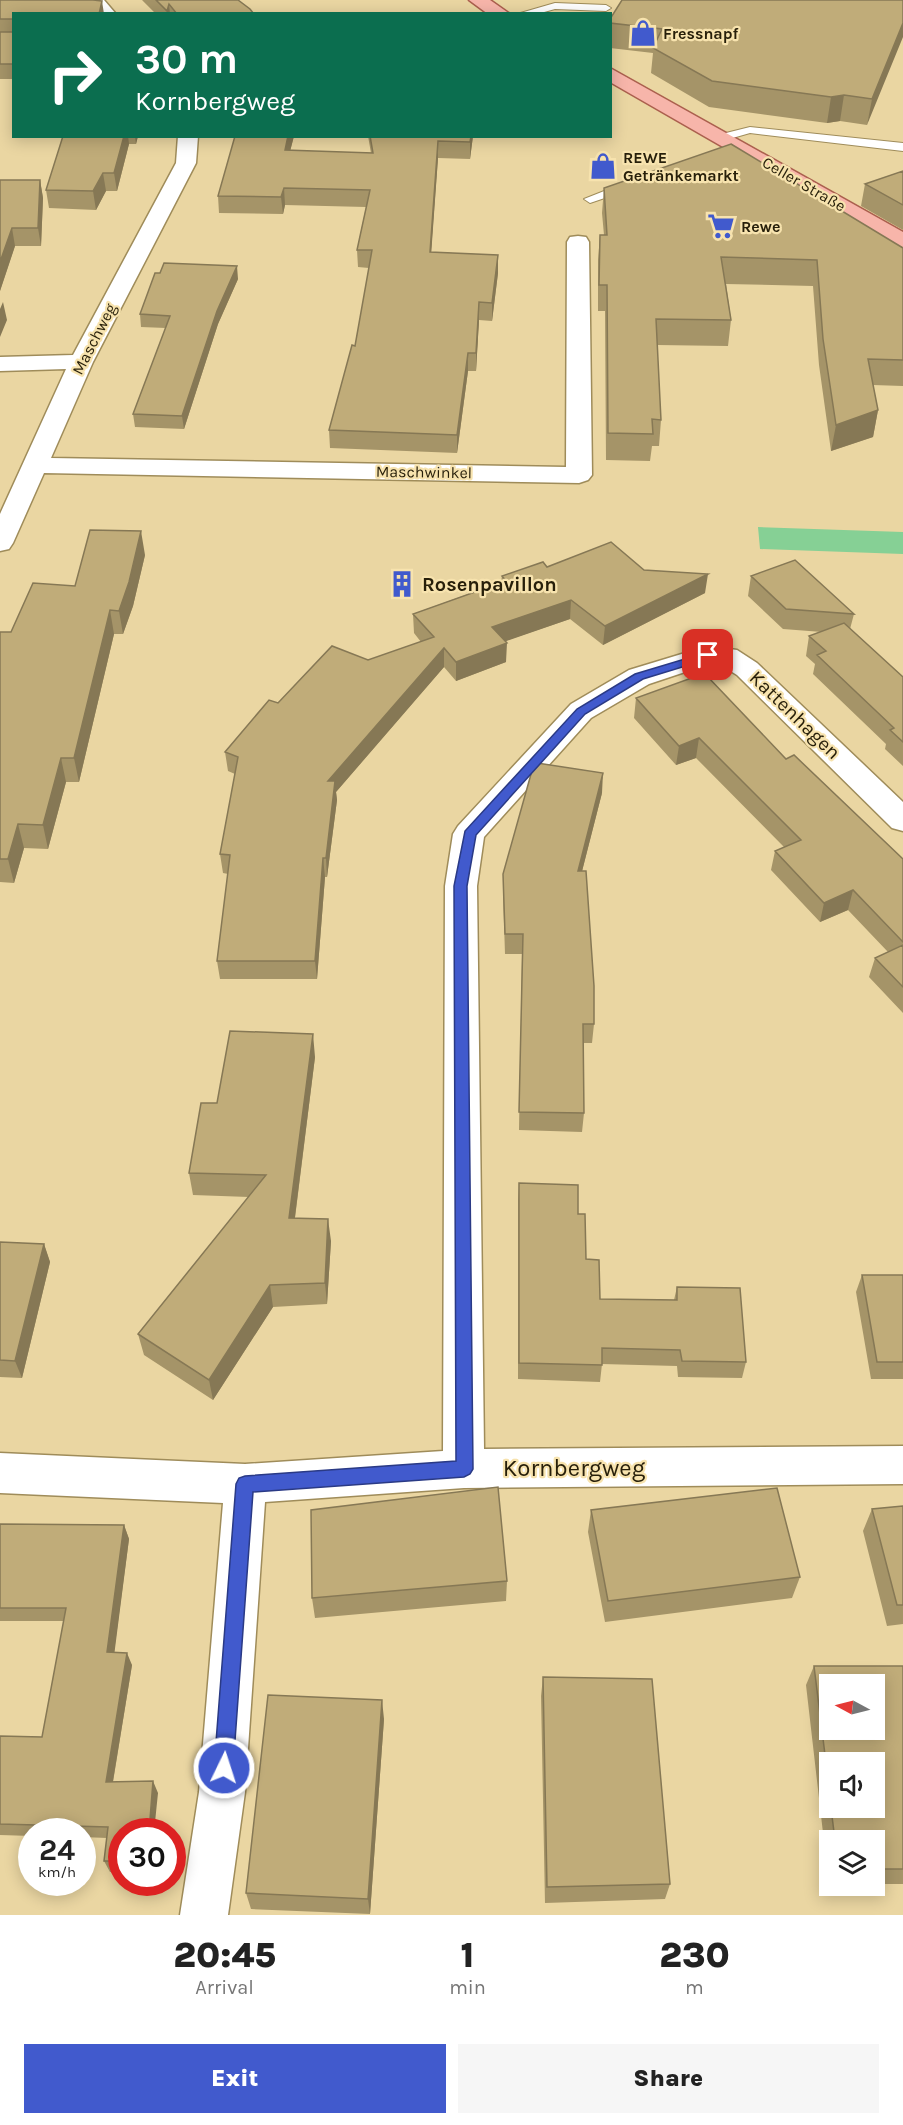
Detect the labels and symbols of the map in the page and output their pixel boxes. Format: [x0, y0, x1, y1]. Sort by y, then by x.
shop icon: Fressnapf [628, 18, 658, 48]
place label: Fressnapf [663, 24, 738, 43]
place label: REWE Getränkemarkt [623, 148, 739, 185]
shop icon: REWE Getränkemarkt [588, 151, 618, 181]
street label: Celler Straße [759, 152, 849, 216]
supermarket icon: Rewe [706, 211, 736, 241]
place label: Rewe [741, 217, 780, 236]
street label: Maschweg [68, 300, 120, 378]
street label: Maschwinkel [376, 462, 472, 482]
building icon: Rosenpavillon [387, 569, 417, 599]
place label: Rosenpavillon [422, 573, 557, 596]
pin [682, 629, 733, 680]
street label: Kattenhagen [745, 666, 845, 764]
street label: Kornbergweg [503, 1454, 646, 1482]
north arrow [819, 1674, 885, 1740]
position arrow [192, 1736, 256, 1800]
speed limit sign: 30 [108, 1818, 186, 1896]

